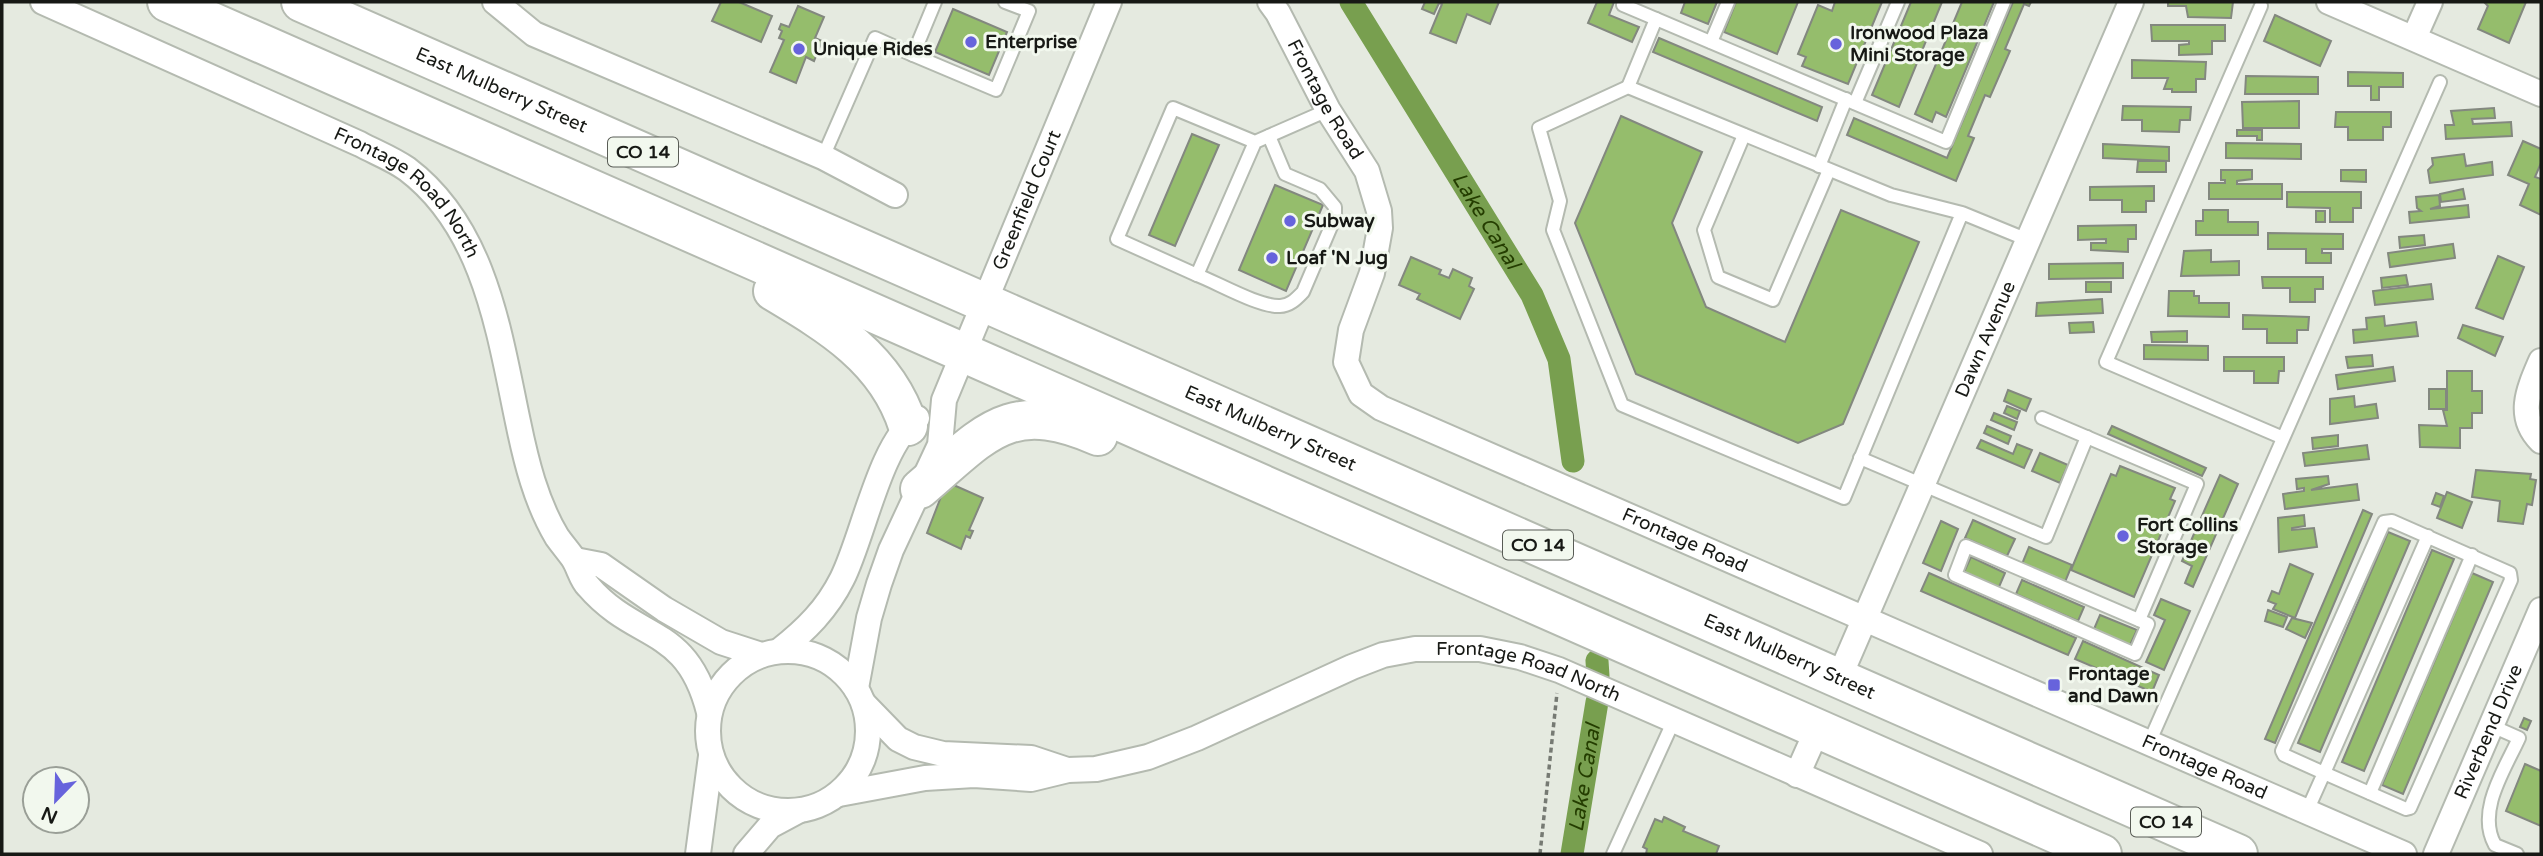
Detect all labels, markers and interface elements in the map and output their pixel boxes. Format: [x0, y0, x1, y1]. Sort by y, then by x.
place label: Ironwood Plaza Mini Storage [1850, 22, 1988, 67]
place label: Enterprise [985, 31, 1078, 54]
marker: Enterprise [963, 34, 979, 50]
street label: Frontage Road [1283, 36, 1368, 164]
marker: Ironwood Plaza Mini Storage [1828, 36, 1844, 52]
place label: Unique Rides [813, 38, 933, 61]
marker: Unique Rides [791, 41, 807, 57]
street label: East Mulberry Street [412, 43, 591, 138]
street label: Frontage Road North [331, 123, 484, 261]
street label: Greenfield Court [988, 127, 1066, 273]
road number: CO 14 [608, 138, 678, 167]
water label: Lake Canal [1447, 168, 1527, 276]
place label: Subway [1304, 210, 1375, 233]
marker: Subway [1282, 213, 1298, 229]
place label: Loaf 'N Jug [1286, 247, 1388, 270]
marker: Loaf 'N Jug [1264, 250, 1280, 266]
street label: Dawn Avenue [1951, 278, 2020, 401]
street label: East Mulberry Street [1181, 381, 1360, 476]
street label: Frontage Road [1619, 504, 1751, 577]
place label: Fort Collins Storage [2137, 514, 2238, 559]
marker: Fort Collins Storage [2115, 528, 2131, 544]
road number: CO 14 [1503, 530, 1573, 560]
street label: East Mulberry Street [1700, 609, 1879, 704]
street label: Frontage Road North [1436, 638, 1624, 707]
street label: Riverbend Drive [2450, 661, 2527, 802]
place label: Frontage and Dawn [2068, 663, 2158, 707]
marker: Frontage and Dawn [2046, 677, 2062, 693]
water label: Lake Canal [1563, 720, 1606, 834]
street label: Frontage Road [2139, 730, 2271, 804]
north arrow [21, 765, 91, 835]
text: N [38, 802, 61, 828]
road number: CO 14 [2131, 808, 2201, 836]

